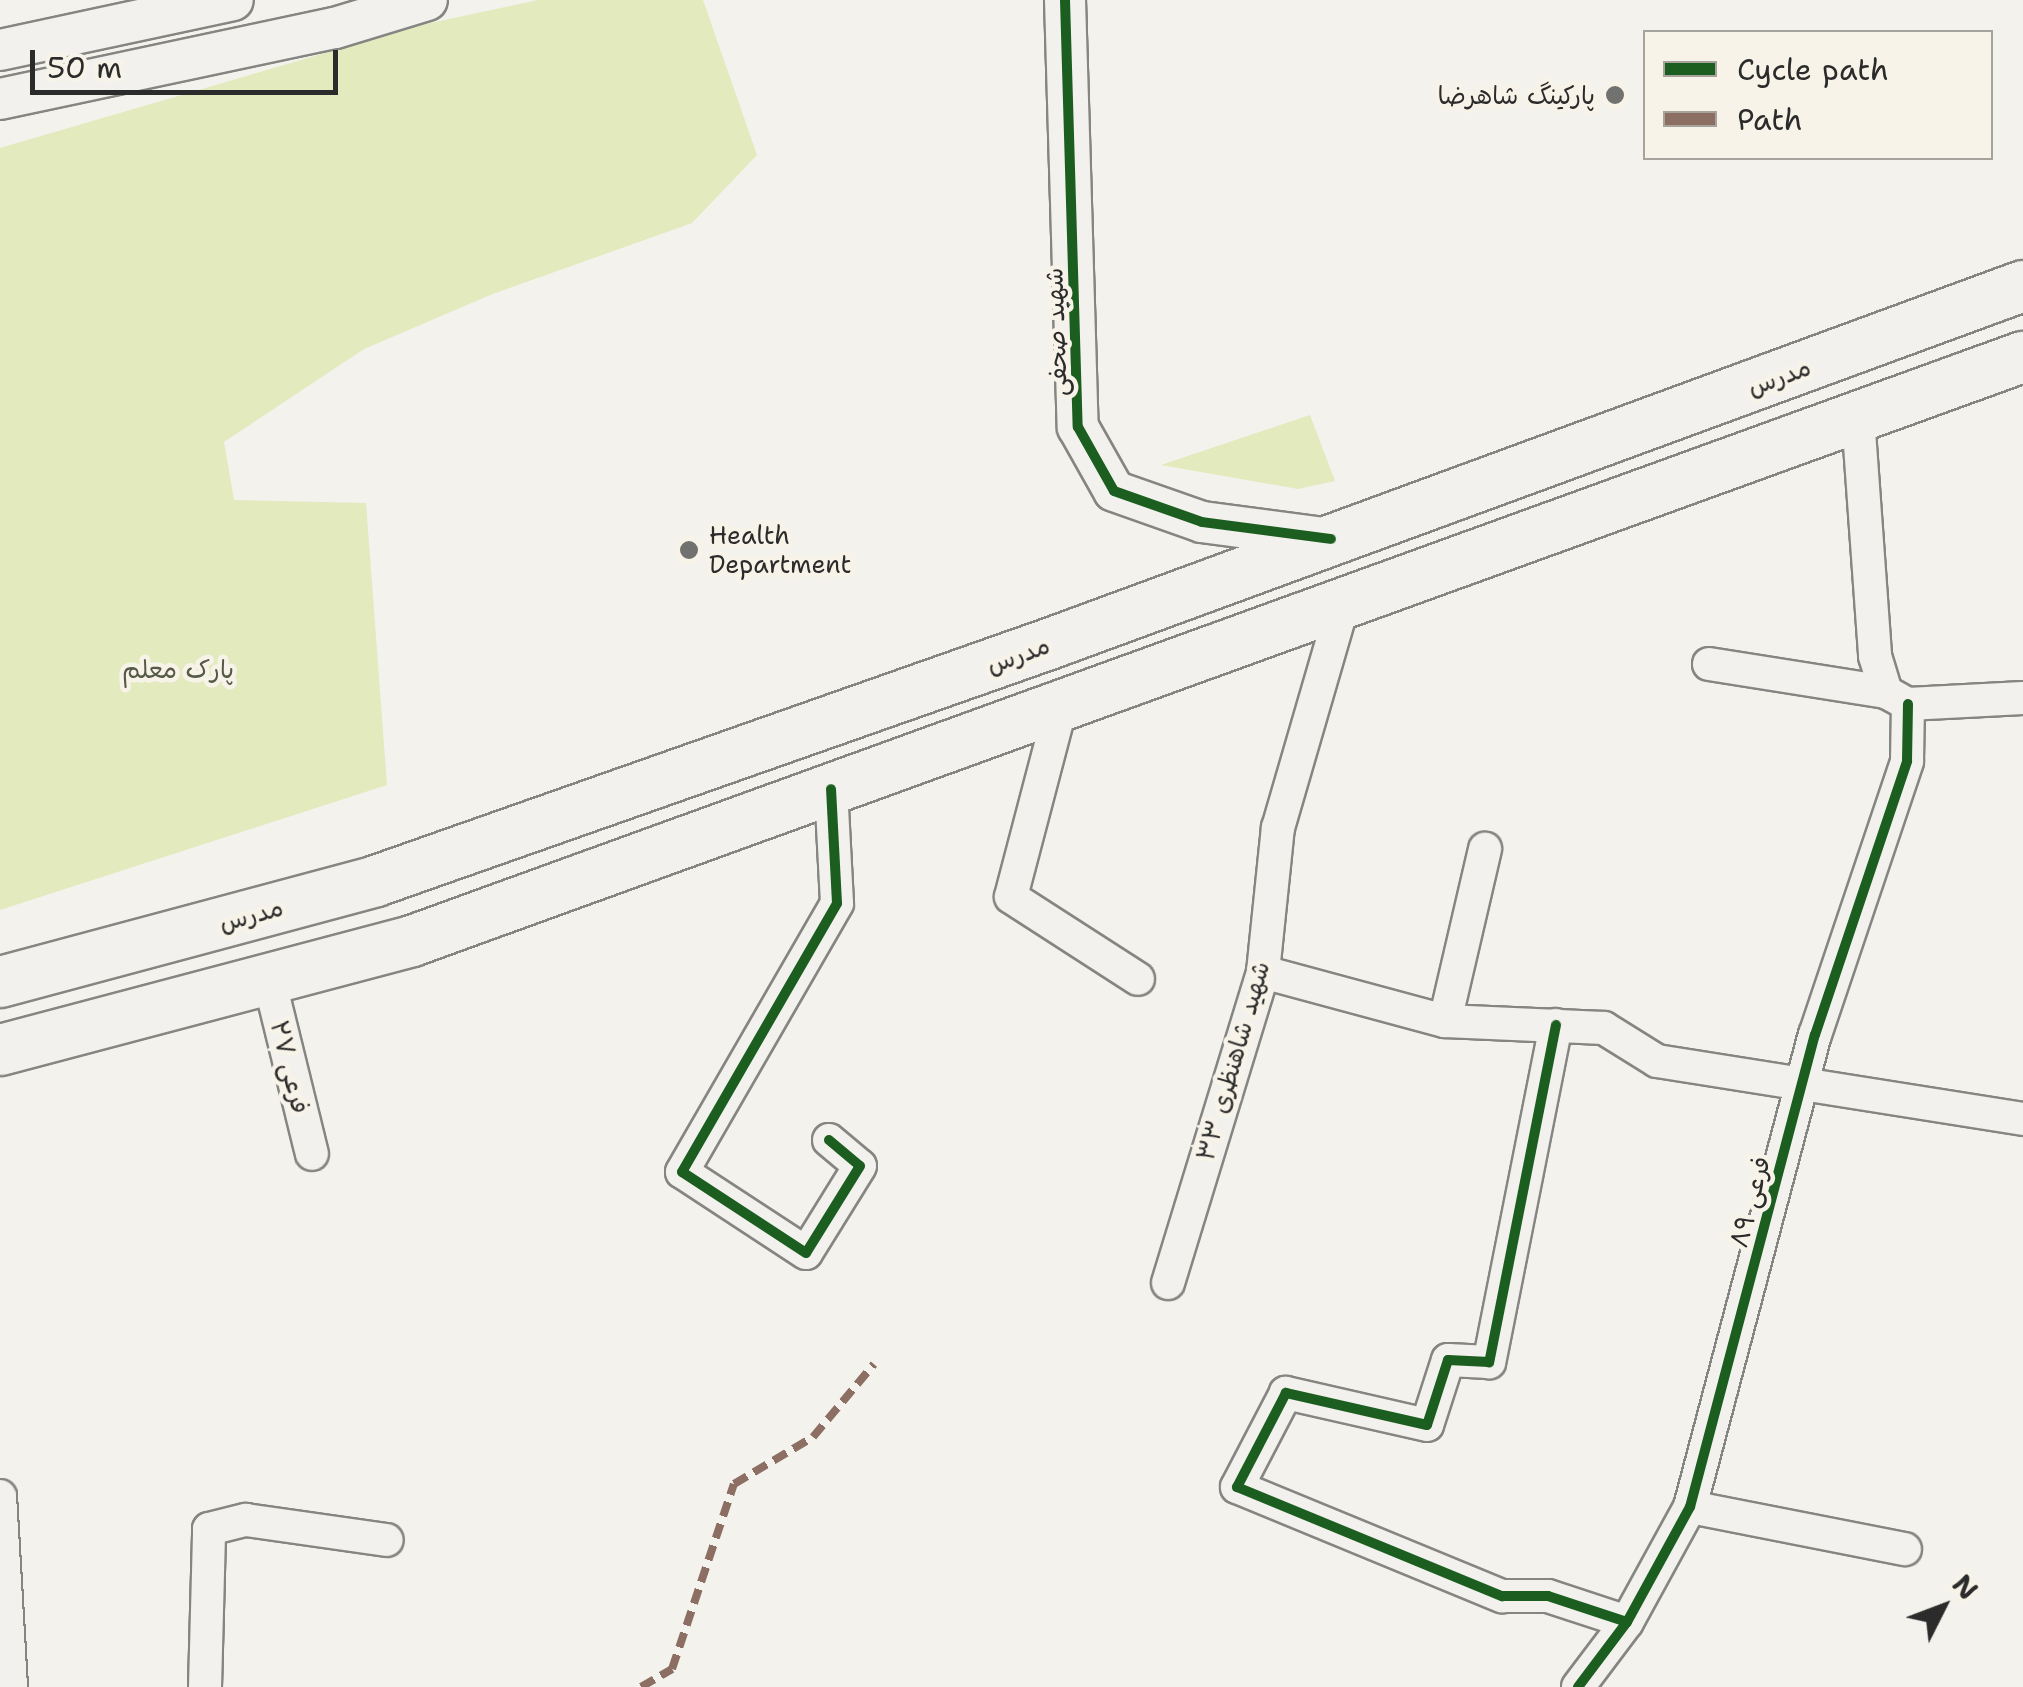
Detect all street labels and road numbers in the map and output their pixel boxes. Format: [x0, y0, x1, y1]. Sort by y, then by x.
street label: شهید صحفی [1039, 267, 1073, 397]
street label: مدرس [1743, 352, 1815, 402]
street label: مدرس [982, 630, 1054, 680]
street label: مدرس [216, 892, 286, 938]
street label: ۳۳ شهید شاهنظری [1190, 958, 1276, 1164]
street label: فرعی ۲۷ [264, 1017, 316, 1117]
street label: فرعی ۸۹ [1723, 1153, 1777, 1251]

